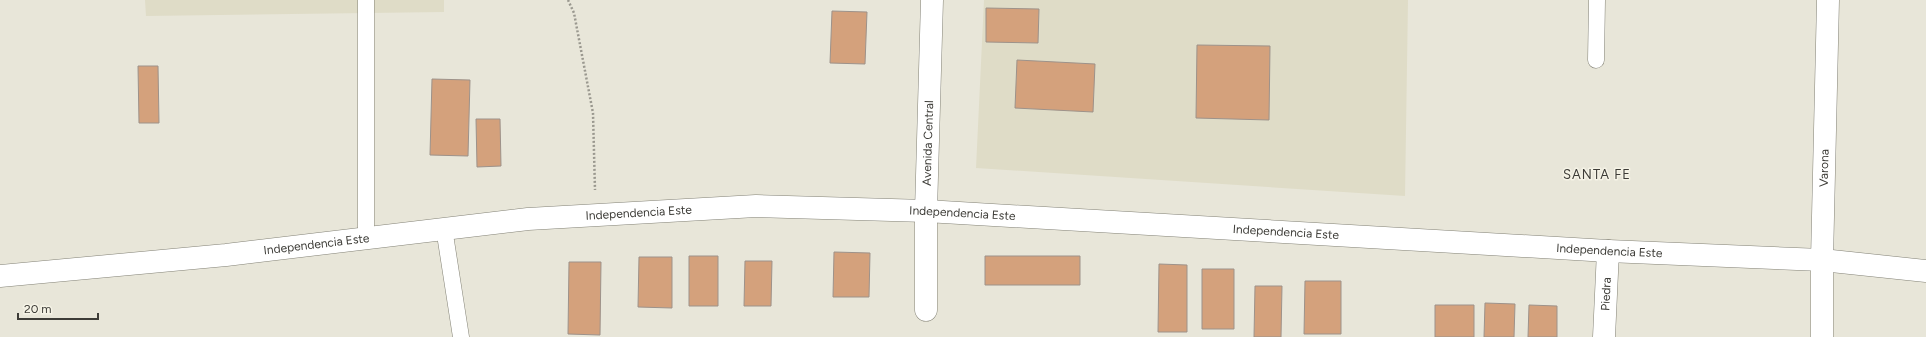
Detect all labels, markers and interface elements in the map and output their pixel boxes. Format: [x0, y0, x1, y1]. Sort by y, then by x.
street label: Avenida Central [920, 100, 936, 186]
street label: Varona [1817, 149, 1832, 187]
district label: SANTA FE [1563, 167, 1631, 182]
street label: Independencia Este [585, 203, 693, 223]
street label: Independencia Este [909, 204, 1016, 223]
street label: Independencia Este [1232, 222, 1340, 242]
street label: Independencia Este [263, 231, 370, 257]
street label: Independencia Este [1556, 241, 1663, 260]
street label: Piedra [1598, 277, 1614, 311]
scale bar [18, 295, 98, 321]
text: 20 m [24, 302, 52, 316]

